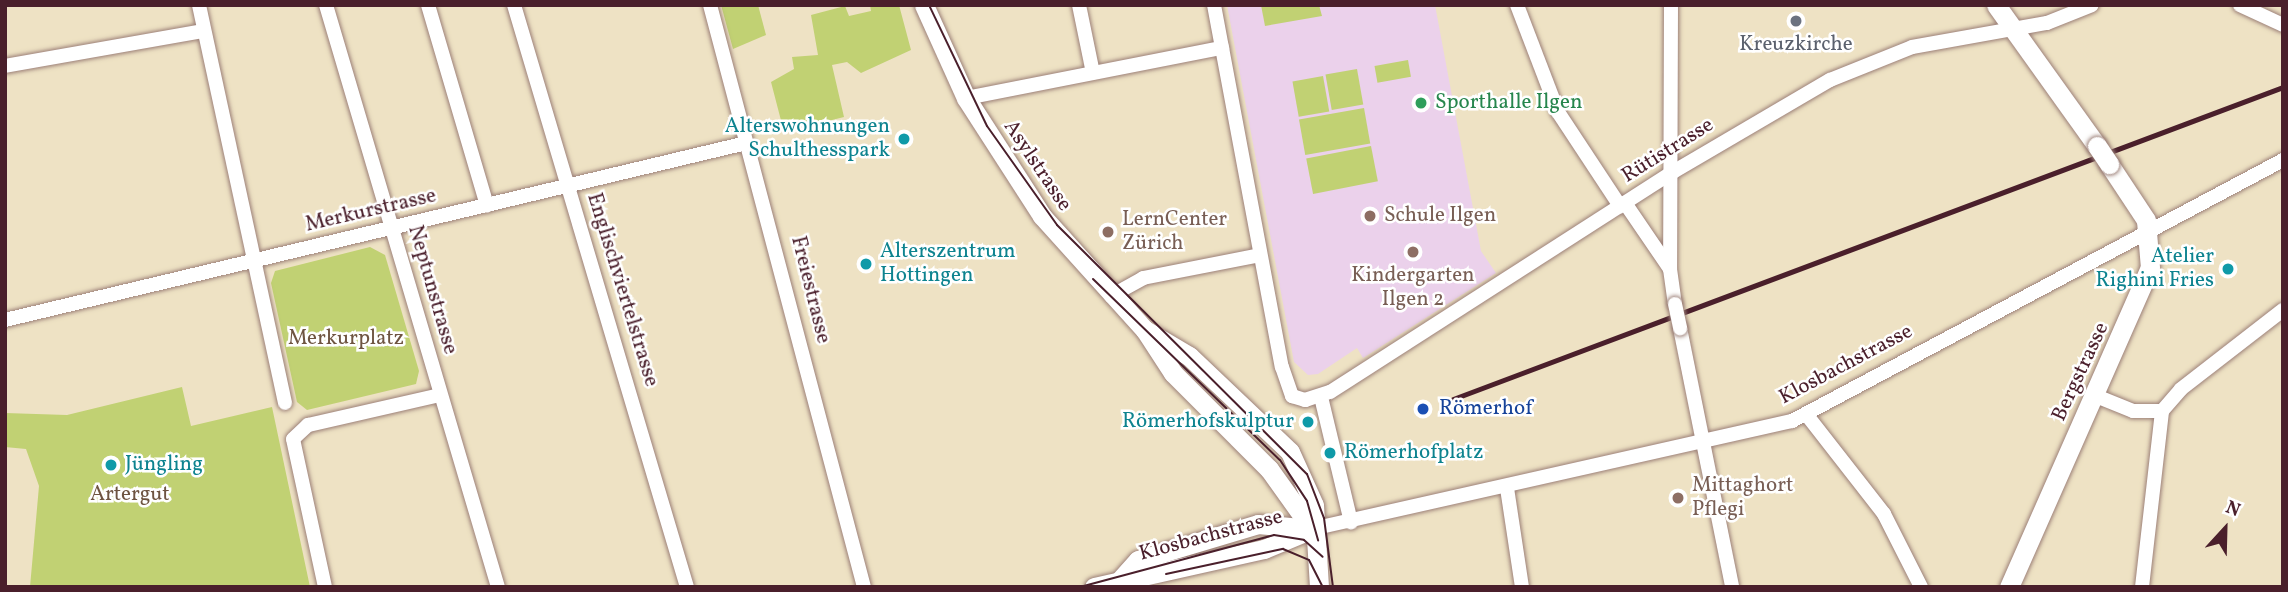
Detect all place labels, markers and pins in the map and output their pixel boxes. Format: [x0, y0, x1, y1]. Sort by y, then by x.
marker: Kreuzkirche [1788, 13, 1804, 29]
place label: Kreuzkirche [1739, 32, 1853, 58]
place label: Sporthalle Ilgen [1435, 90, 1583, 116]
marker: Sporthalle Ilgen [1413, 95, 1429, 111]
place label: Alterswohnungen Schulthesspark [725, 114, 890, 164]
marker: Alterswohnungen Schulthesspark [896, 131, 912, 147]
place label: Schule Ilgen [1384, 203, 1496, 229]
place label: LernCenter Zürich [1122, 207, 1227, 257]
marker: Schule Ilgen [1362, 208, 1378, 224]
marker: LernCenter Zürich [1100, 224, 1116, 240]
place label: Alterszentrum Hottingen [880, 239, 1016, 289]
marker: Kindergarten Ilgen 2 [1405, 244, 1421, 260]
place label: Atelier Righini Fries [2095, 244, 2214, 294]
marker: Alterszentrum Hottingen [858, 256, 874, 272]
marker: Atelier Righini Fries [2220, 261, 2236, 277]
place label: Kindergarten Ilgen 2 [1351, 263, 1475, 313]
place label: Römerhof [1439, 396, 1532, 422]
marker: Römerhof [1413, 399, 1433, 419]
place label: Römerhofskulptur [1122, 409, 1294, 435]
marker: Römerhofskulptur [1300, 414, 1316, 430]
place label: Römerhofplatz [1344, 440, 1483, 466]
marker: Römerhofplatz [1322, 445, 1338, 461]
place label: Jüngling [125, 452, 203, 478]
marker: Jüngling [103, 457, 119, 473]
place label: Mittaghort Pflegi [1692, 473, 1793, 523]
marker: Mittaghort Pflegi [1670, 490, 1686, 506]

